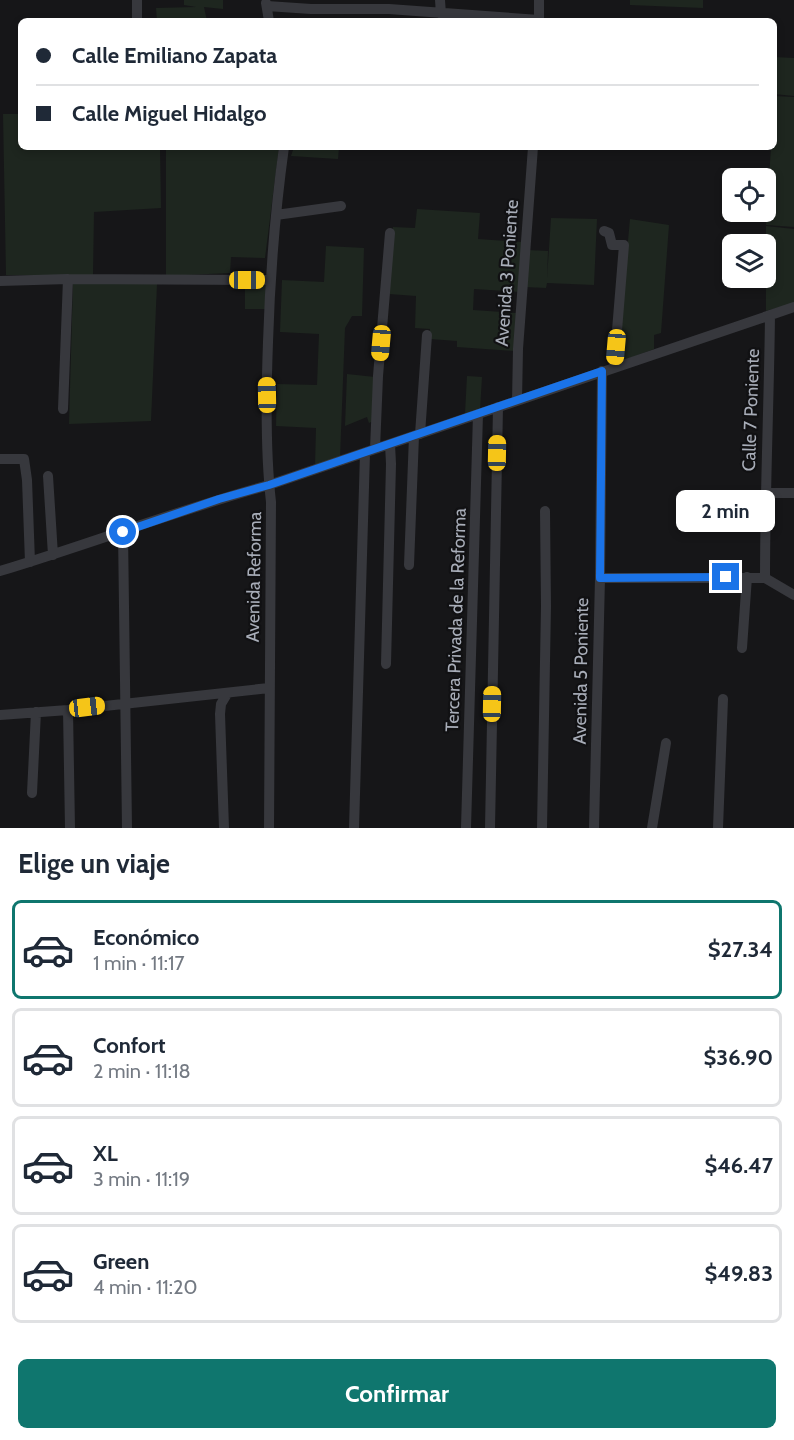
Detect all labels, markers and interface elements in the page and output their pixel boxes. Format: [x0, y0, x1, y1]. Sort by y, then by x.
text: Calle Emiliano Zapata [72, 42, 277, 69]
text: Calle Miguel Hidalgo [72, 100, 267, 127]
map controls [722, 168, 776, 288]
button: locate [722, 168, 776, 222]
street label: Avenida 3 Poniente [491, 199, 523, 347]
button: layers [722, 234, 776, 288]
car [229, 271, 265, 289]
car [370, 324, 392, 362]
car [605, 328, 627, 366]
street label: Calle 7 Poniente [738, 348, 764, 472]
car [258, 377, 276, 413]
car [488, 435, 506, 471]
callout: 2 min [676, 490, 776, 532]
text: 2 min [701, 499, 750, 523]
street label: Tercera Privada de la Reforma [441, 507, 471, 732]
street label: Avenida Reforma [242, 511, 266, 642]
route start [109, 518, 136, 545]
route end [712, 563, 739, 590]
street label: Avenida 5 Poniente [569, 597, 593, 745]
car [483, 686, 501, 722]
car [68, 696, 106, 718]
text: Elige un viaje [18, 847, 170, 880]
icon: car [21, 923, 75, 977]
text: Económico [93, 924, 199, 951]
text: $27.34 [708, 936, 773, 963]
text: 1 min · 11:17 [93, 951, 185, 975]
icon: car [21, 1031, 75, 1085]
text: Confort [93, 1032, 166, 1059]
text: $36.90 [704, 1044, 773, 1071]
text: 2 min · 11:18 [93, 1059, 191, 1083]
icon: car [21, 1139, 75, 1193]
text: XL [93, 1140, 118, 1167]
text: $46.47 [704, 1152, 773, 1179]
text: 3 min · 11:19 [93, 1167, 190, 1191]
icon: car [21, 1247, 75, 1301]
text: Green [93, 1248, 149, 1275]
text: $49.83 [705, 1260, 773, 1287]
text: 4 min · 11:20 [93, 1275, 197, 1299]
button: Confirmar [18, 1359, 776, 1428]

